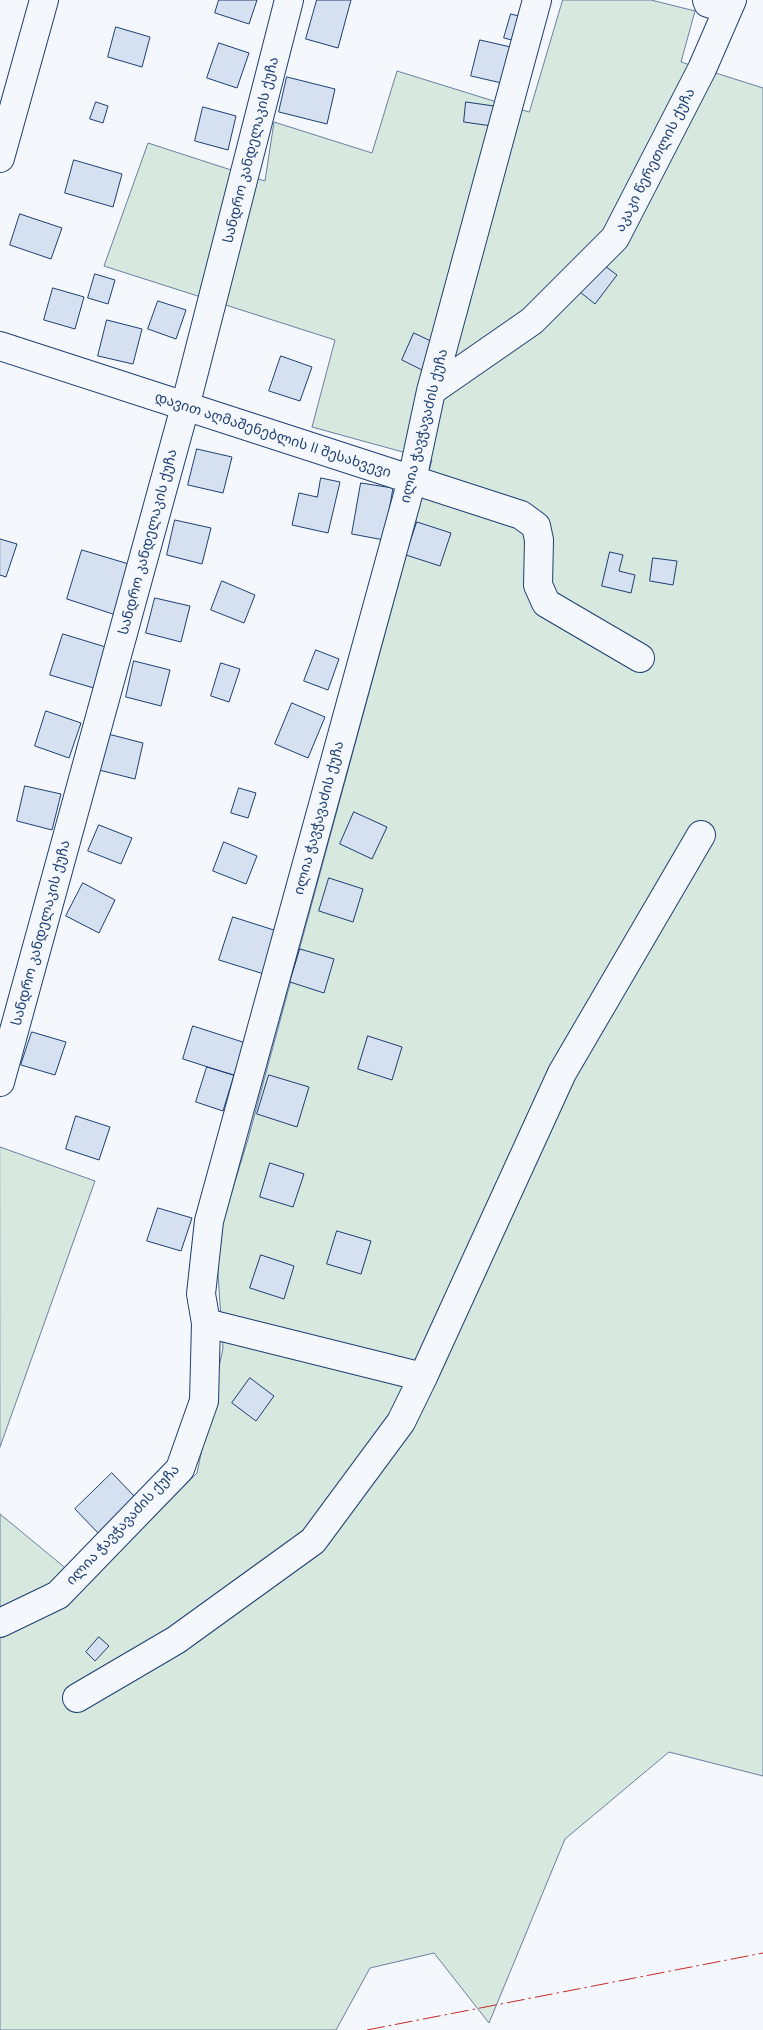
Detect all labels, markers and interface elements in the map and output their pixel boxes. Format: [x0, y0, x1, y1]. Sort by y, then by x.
street label: სანდრო კანდელაკის ქუჩა [220, 55, 282, 245]
street label: აკაკი წერეთლის ქუჩა [611, 85, 699, 235]
street label: ილია ჭავჭავაძის ქუჩა [397, 347, 451, 505]
street label: დავით აღმაშენებლის II შესახვევი [153, 389, 393, 481]
street label: სანდრო კანდელაკის ქუჩა [115, 447, 181, 637]
street label: ილია ჭავჭავაძის ქუჩა [290, 739, 348, 897]
street label: სანდრო კანდელაკის ქუჩა [8, 838, 74, 1028]
street label: ილია ჭავჭავაძის ქუჩა [63, 1461, 183, 1589]

